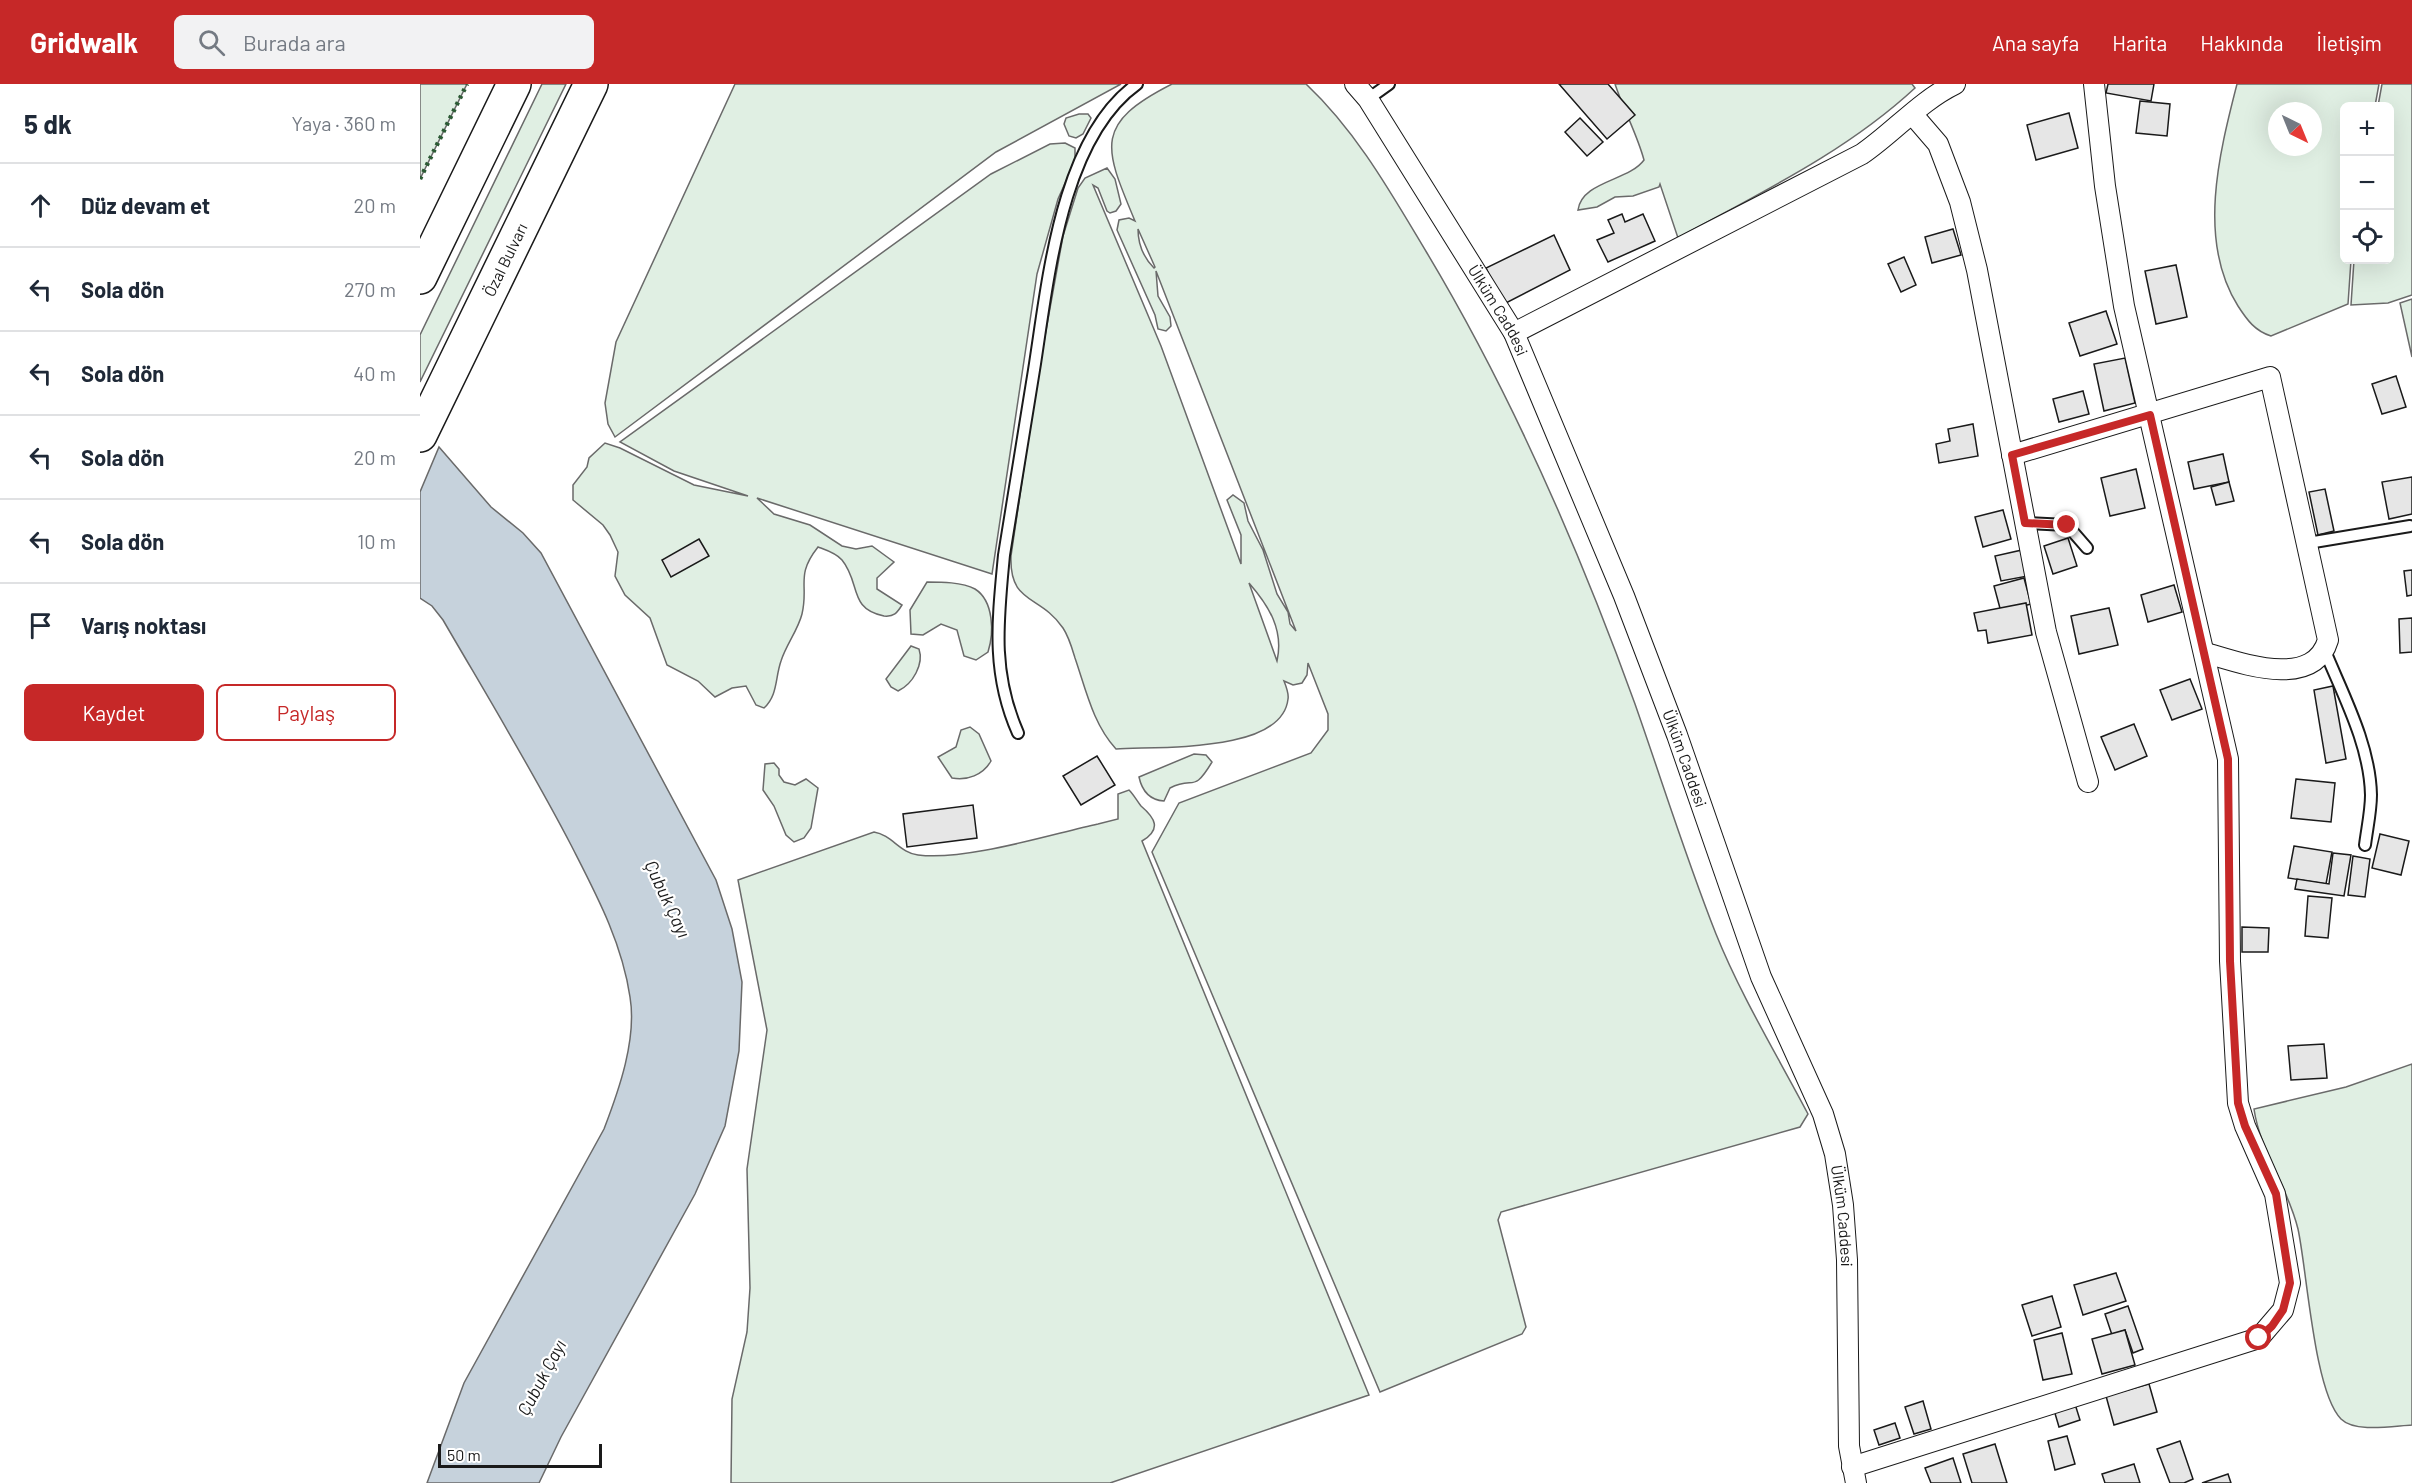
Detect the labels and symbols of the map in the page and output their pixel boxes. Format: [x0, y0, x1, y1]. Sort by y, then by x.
north arrow [2268, 102, 2322, 156]
street label: Özal Bulvarı [479, 220, 531, 299]
street label: Ülküm Caddesi [1465, 261, 1532, 358]
route end [2053, 511, 2079, 537]
street label: Ülküm Caddesi [1659, 707, 1711, 809]
water label: Çubuk Çayı [640, 856, 695, 941]
street label: Ülküm Caddesi [1828, 1164, 1857, 1267]
route start [2245, 1324, 2271, 1350]
water label: Çubuk Çayı [512, 1336, 570, 1419]
scale bar [438, 1441, 602, 1468]

